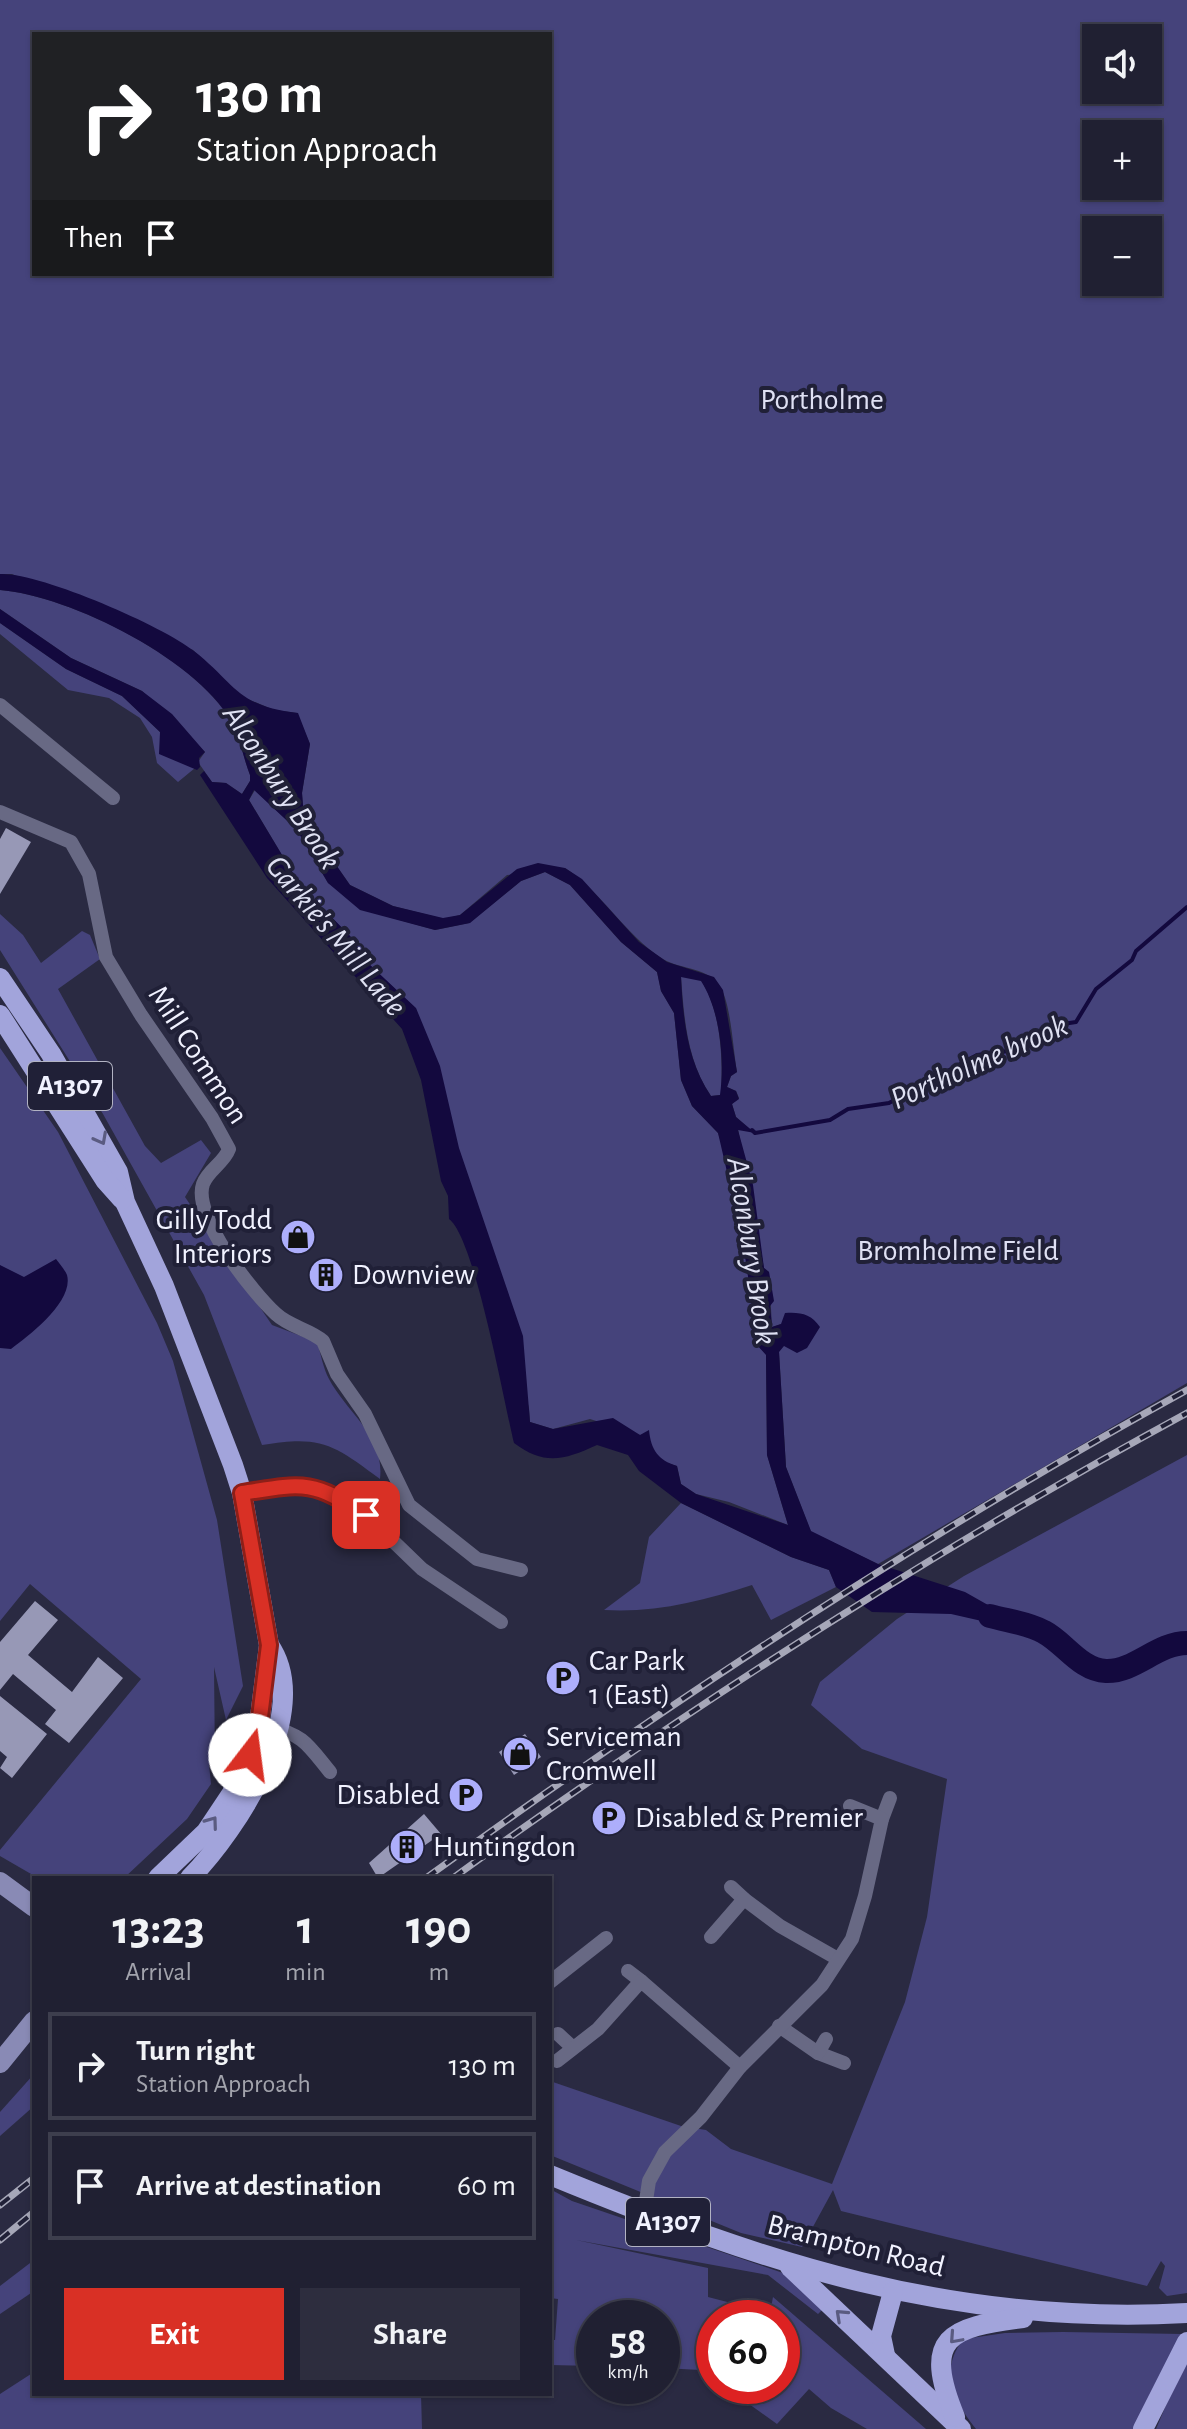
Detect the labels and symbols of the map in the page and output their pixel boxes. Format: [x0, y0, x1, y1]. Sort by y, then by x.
park label: Portholme [760, 385, 884, 415]
water label: Alconbury Brook [217, 698, 347, 875]
water label: Garkie's Mill Lade [260, 850, 412, 1022]
street label: Mill Common [142, 981, 254, 1129]
water label: Portholme brook [886, 1009, 1072, 1115]
road number: A1307 [28, 1062, 112, 1110]
one-way arrow [92, 1131, 107, 1145]
water label: Alconbury Brook [721, 1154, 783, 1347]
place label: Gilly Todd Interiors [156, 1205, 272, 1269]
shop icon: Gilly Todd Interiors [279, 1218, 317, 1256]
park label: Bromholme Field [857, 1236, 1059, 1266]
building icon: Downview [307, 1256, 345, 1294]
place label: Downview [352, 1260, 475, 1290]
pin [332, 1481, 400, 1549]
place label: Car Park 1 (East) [589, 1646, 685, 1710]
parking icon: Car Park 1 (East) [544, 1659, 582, 1697]
position arrow [208, 1713, 292, 1797]
place label: Serviceman Cromwell [546, 1722, 682, 1786]
shop icon: Serviceman Cromwell [501, 1735, 539, 1773]
parking icon: Disabled [447, 1776, 485, 1814]
place label: Disabled [336, 1780, 440, 1810]
parking icon: Disabled & Premier [590, 1799, 628, 1837]
place label: Disabled & Premier [635, 1803, 863, 1833]
one-way arrow [202, 1817, 217, 1831]
building icon: Huntingdon [388, 1828, 426, 1866]
place label: Huntingdon [433, 1832, 576, 1862]
road number: A1307 [626, 2198, 710, 2246]
street label: Brampton Road [764, 2209, 948, 2283]
speed limit sign: 60 [696, 2300, 800, 2404]
one-way arrow [836, 2310, 851, 2325]
one-way arrow [950, 2329, 964, 2343]

